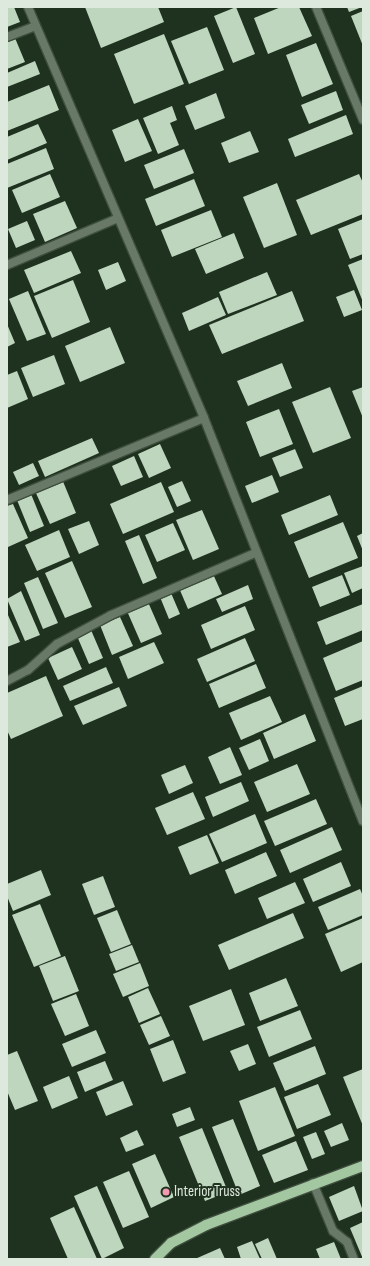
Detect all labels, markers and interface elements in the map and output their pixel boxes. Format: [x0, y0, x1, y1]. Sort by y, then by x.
place label: Interior Truss [174, 1183, 240, 1201]
marker: Interior Truss [161, 1187, 171, 1197]

